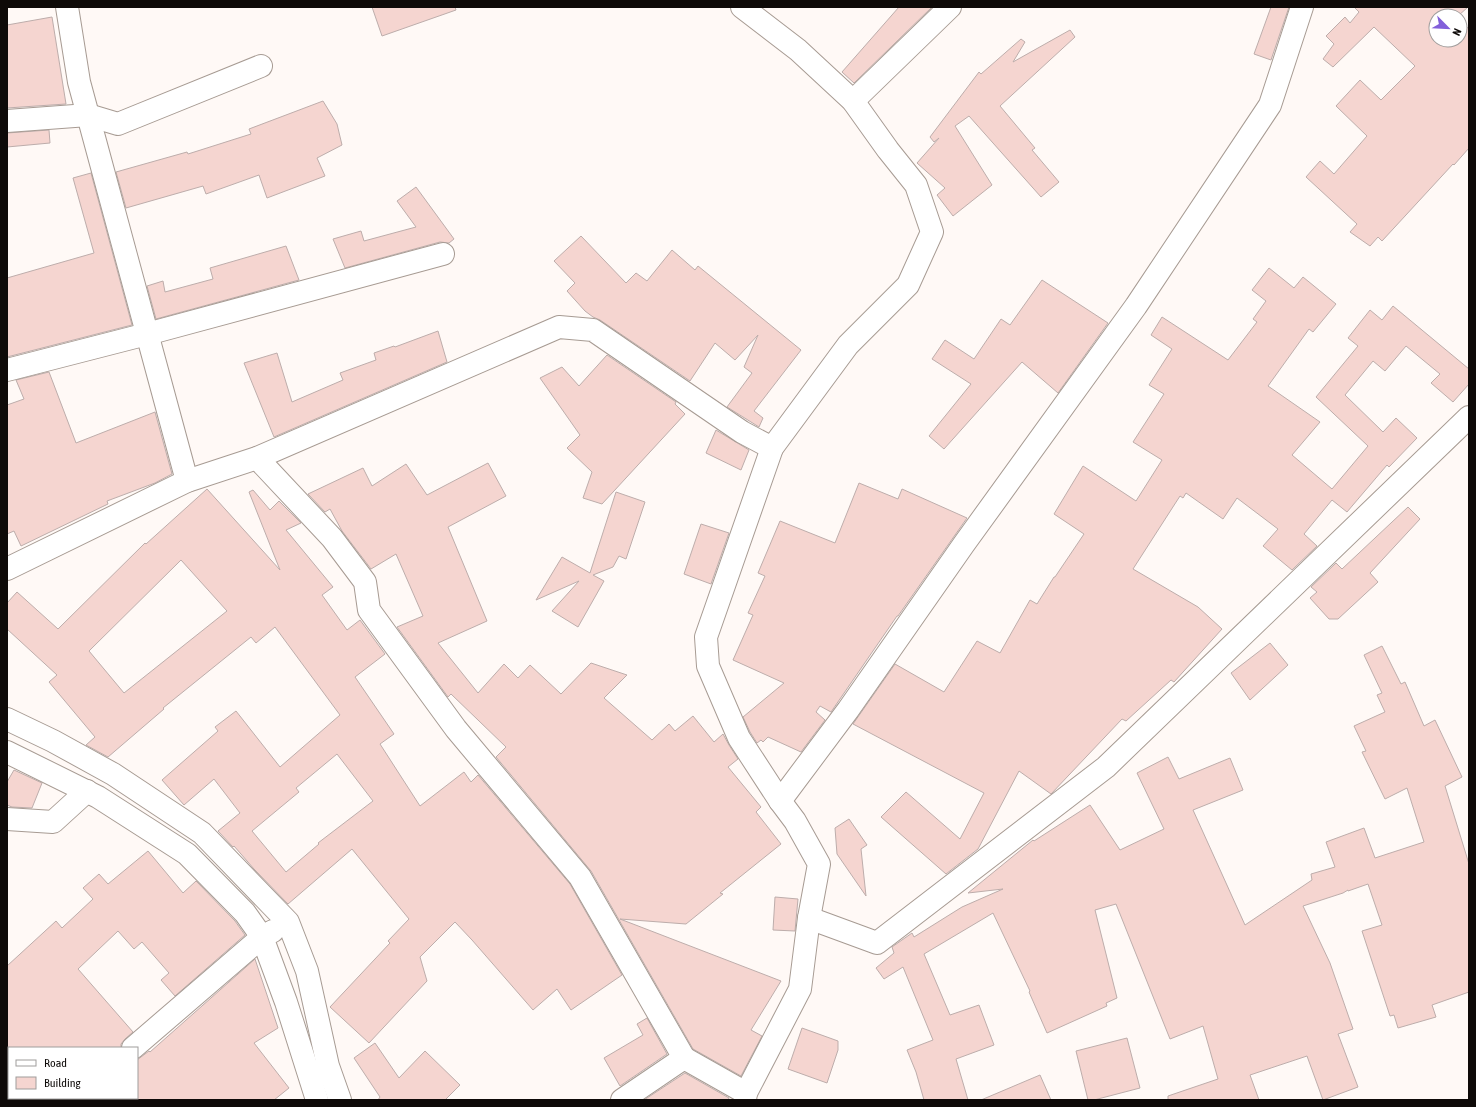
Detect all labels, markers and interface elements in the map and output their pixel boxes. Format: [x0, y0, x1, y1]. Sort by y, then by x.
north arrow [1428, 8, 1468, 48]
text: N [1450, 27, 1464, 37]
legend [8, 1047, 138, 1099]
text: Road [44, 1056, 67, 1070]
text: Building [44, 1076, 82, 1090]

